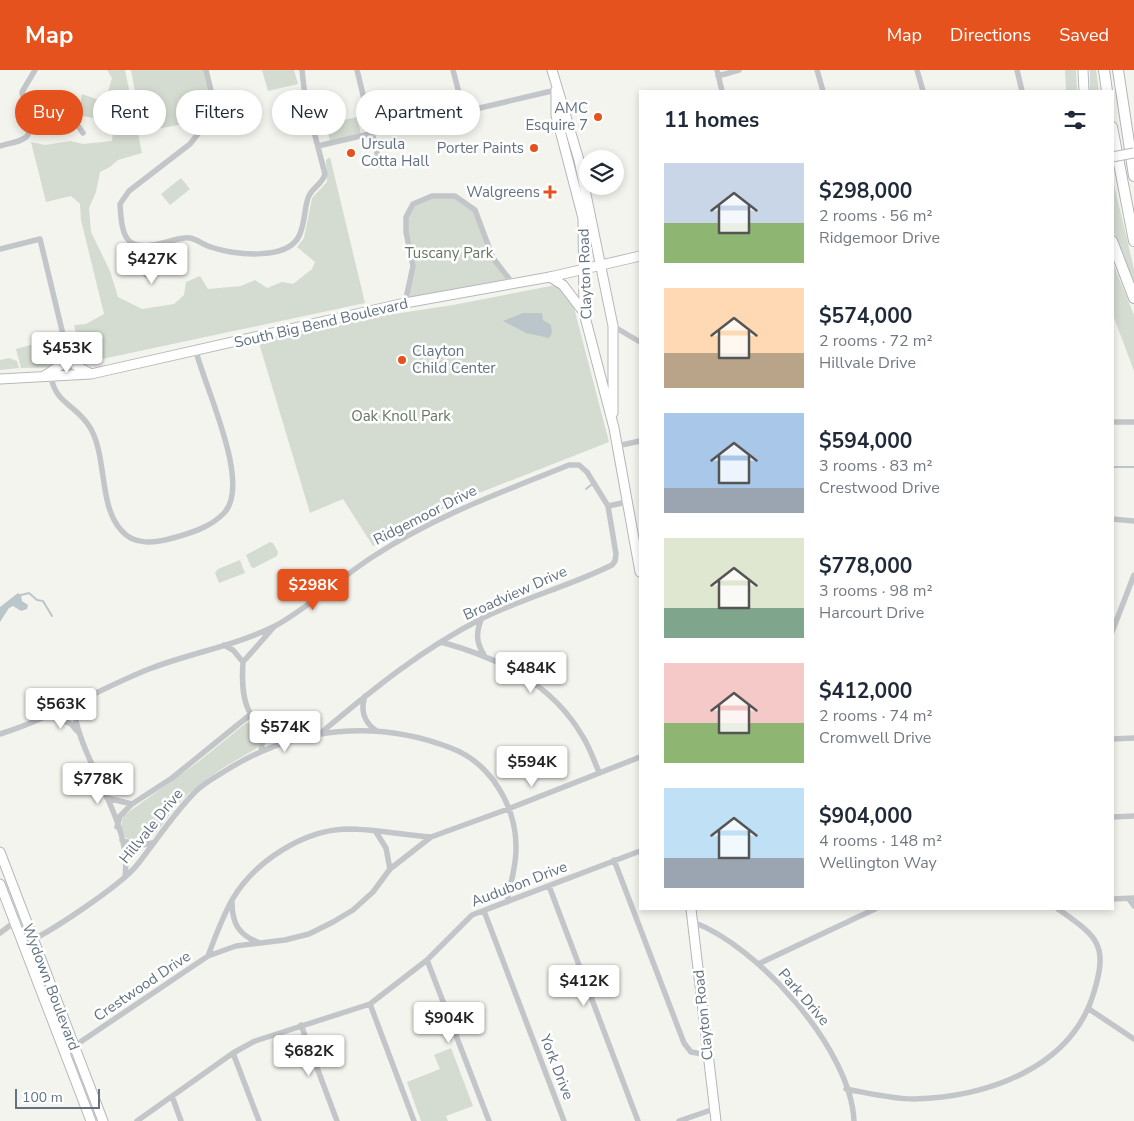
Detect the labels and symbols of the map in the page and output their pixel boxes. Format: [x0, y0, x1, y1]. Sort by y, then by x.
place label: AMC Esquire 7 [525, 98, 588, 135]
marker: AMC Esquire 7 [592, 111, 604, 123]
place label: Ursula Cotta Hall [361, 134, 430, 171]
place label: Porter Paints [437, 138, 524, 158]
marker: Porter Paints [528, 142, 540, 154]
marker: Ursula Cotta Hall [345, 147, 357, 159]
place label: Walgreens [466, 182, 540, 202]
marker: Walgreens [544, 186, 556, 198]
street label: Clayton Road [573, 228, 597, 320]
pin: $427K [117, 242, 187, 285]
park label: Tuscany Park [405, 243, 494, 263]
street label: South Big Bend Boulevard [232, 293, 410, 353]
pin: $453K [32, 332, 102, 374]
place label: Clayton Child Center [412, 341, 496, 378]
marker: Clayton Child Center [396, 354, 408, 366]
park label: Oak Knoll Park [351, 406, 451, 426]
street label: Ridgemoor Drive [370, 480, 480, 550]
street label: Broadview Drive [460, 561, 570, 625]
pin: $298K [278, 568, 348, 611]
pin: $484K [496, 652, 566, 694]
pin: $563K [26, 688, 96, 730]
pin: $574K [250, 710, 320, 753]
pin: $594K [497, 746, 567, 788]
pin: $778K [63, 762, 133, 805]
street label: Hillvale Drive [115, 784, 187, 868]
street label: Audubon Drive [468, 856, 570, 912]
street label: Wydown Boulevard [18, 921, 84, 1053]
street label: Crestwood Drive [89, 946, 195, 1026]
pin: $412K [549, 964, 619, 1007]
street label: Park Drive [774, 964, 834, 1030]
street label: Clayton Road [688, 969, 718, 1061]
pin: $904K [414, 1002, 484, 1044]
street label: York Drive [535, 1031, 579, 1103]
pin: $682K [274, 1034, 344, 1077]
scale bar [15, 1086, 100, 1109]

